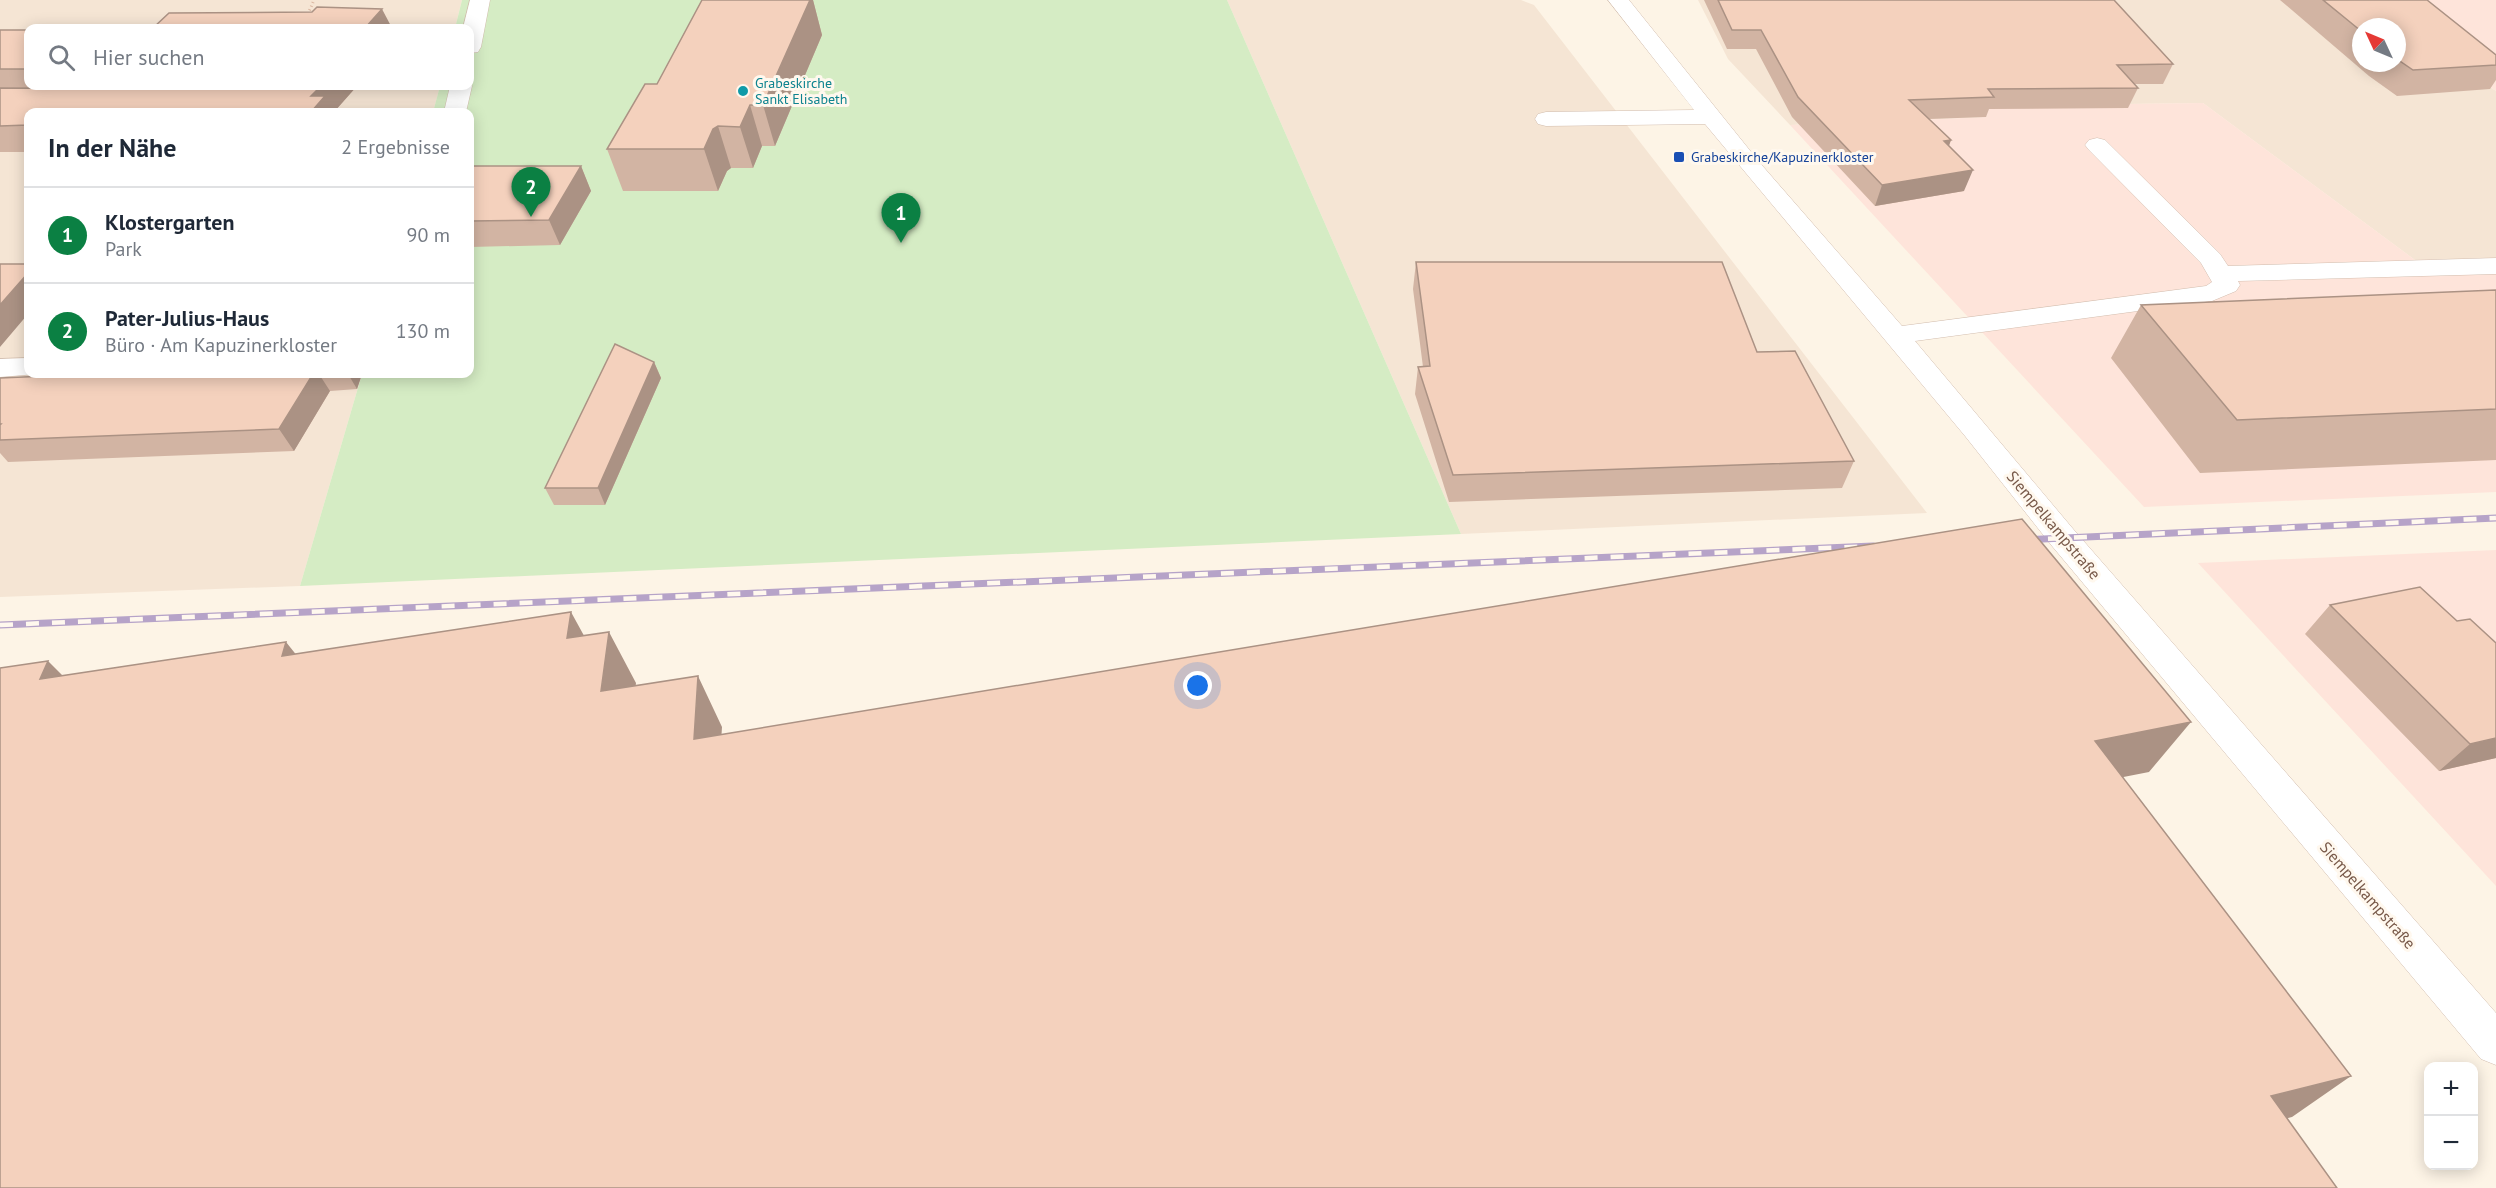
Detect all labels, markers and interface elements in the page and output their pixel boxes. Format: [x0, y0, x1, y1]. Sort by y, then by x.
north arrow [2352, 18, 2406, 72]
search box [24, 24, 474, 90]
icon: search [45, 41, 78, 74]
text: Hier suchen [93, 43, 205, 71]
place label: Grabeskirche Sankt Elisabeth [755, 74, 847, 108]
marker: Grabeskirche Sankt Elisabeth [736, 84, 750, 98]
text: In der Nähe [48, 131, 176, 164]
text: 2 Ergebnisse [341, 134, 450, 160]
place label: Grabeskirche/Kapuzinerkloster [1691, 148, 1874, 166]
marker: Grabeskirche/Kapuzinerkloster [1672, 150, 1686, 164]
pin: 2 [512, 168, 550, 217]
pin: 1 [882, 194, 920, 243]
text: Klostergarten [105, 208, 235, 236]
text: 1 [62, 222, 73, 248]
text: 90 m [407, 222, 450, 248]
text: Park [105, 236, 142, 262]
text: Pater-Julius-Haus [105, 304, 269, 332]
text: 2 [62, 318, 73, 344]
text: 130 m [396, 318, 450, 344]
text: Büro · Am Kapuzinerkloster [105, 332, 337, 358]
street label: Siempelkampstraße [2003, 467, 2105, 583]
your location [1183, 671, 1212, 700]
street label: Siempelkampstraße [2316, 837, 2420, 953]
map controls [2424, 1062, 2478, 1170]
button: + [2424, 1062, 2478, 1116]
button: − [2424, 1116, 2478, 1170]

